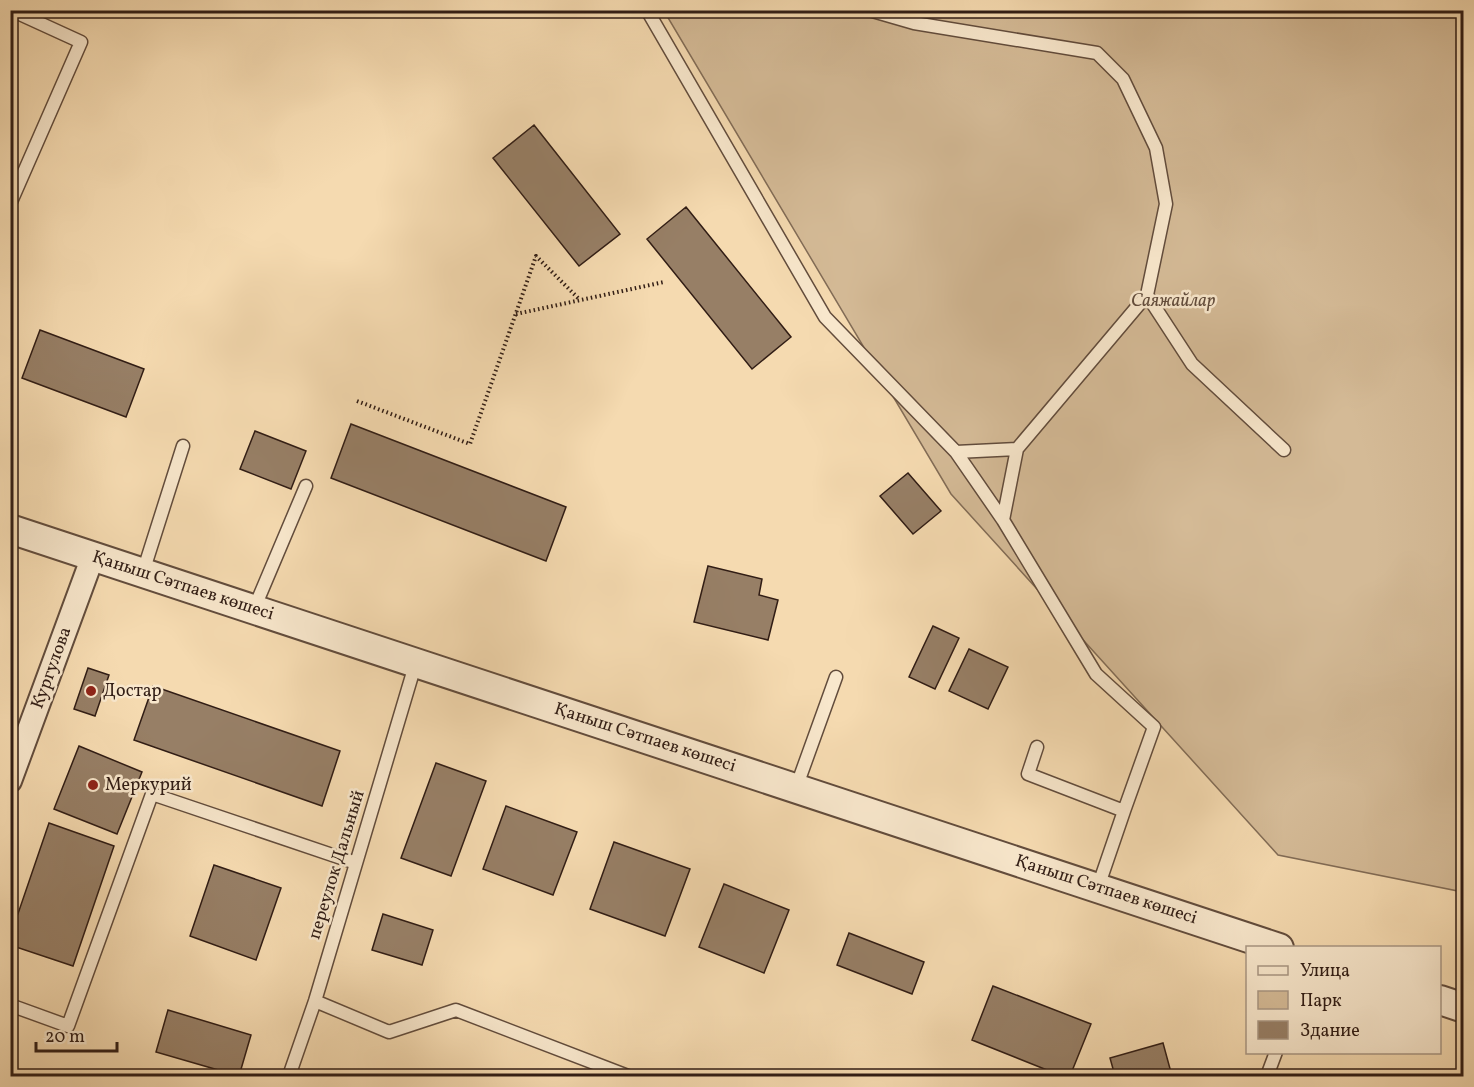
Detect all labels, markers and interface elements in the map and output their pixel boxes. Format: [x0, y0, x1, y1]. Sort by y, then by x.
park label: Саяжайлар [1131, 289, 1216, 314]
street label: Қаныш Сәтпаев көшесі [89, 545, 277, 627]
street label: Кургулова [26, 623, 78, 712]
place label: Достар [103, 679, 162, 704]
marker: Достар [84, 684, 98, 698]
street label: Қаныш Сәтпаев көшесі [551, 697, 739, 779]
place label: Меркурий [105, 773, 192, 798]
marker: Меркурий [86, 778, 100, 792]
street label: переулок Дальный [302, 787, 372, 943]
street label: Қаныш Сәтпаев көшесі [1012, 849, 1200, 931]
legend [1246, 946, 1441, 1054]
text: Улица [1300, 959, 1350, 984]
text: Парк [1300, 989, 1342, 1014]
scale bar [36, 1015, 117, 1053]
text: Здание [1300, 1019, 1360, 1044]
text: 20 m [45, 1025, 85, 1050]

